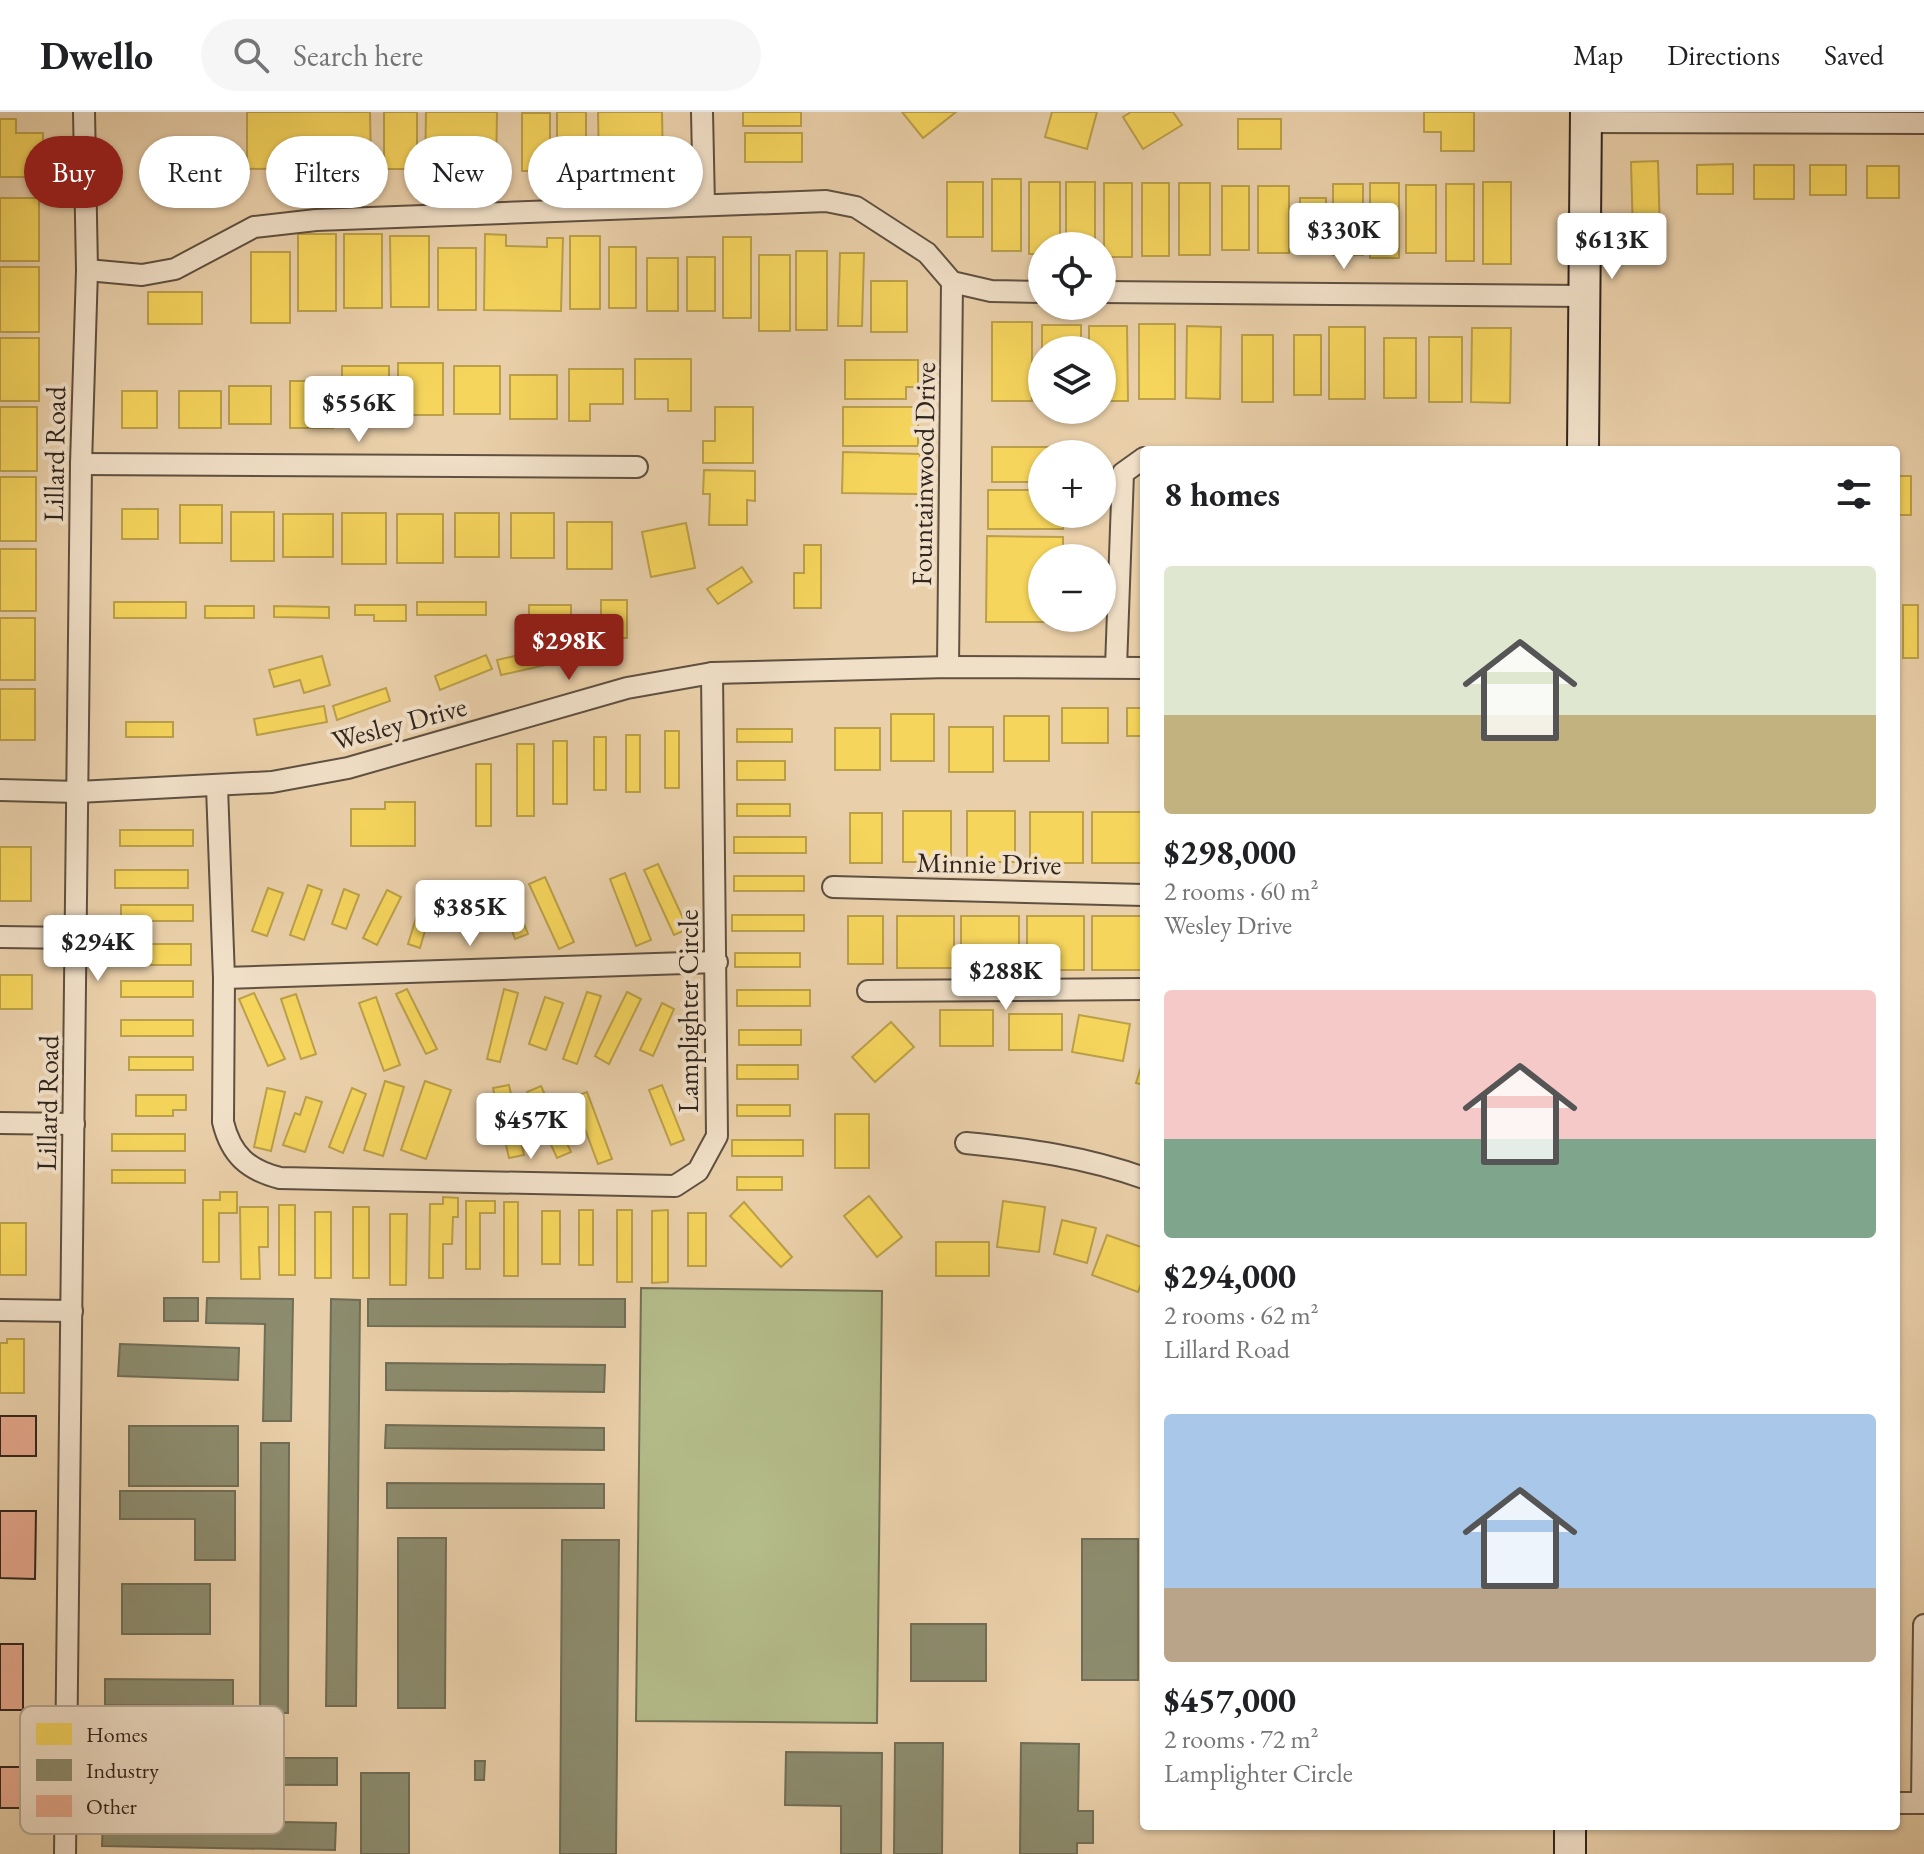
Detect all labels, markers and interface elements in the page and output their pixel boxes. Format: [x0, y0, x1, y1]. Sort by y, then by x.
search box [201, 19, 761, 91]
text: Dwello [40, 31, 153, 80]
icon: search [229, 33, 273, 77]
text: Search here [293, 36, 423, 75]
text: Map [1573, 37, 1623, 73]
text: Directions [1667, 37, 1780, 73]
text: Saved [1824, 37, 1884, 73]
chip: Buy [24, 136, 123, 208]
chip: Rent [139, 136, 250, 208]
chip: Filters [266, 136, 388, 208]
chip: New [404, 136, 512, 208]
chip: Apartment [528, 136, 703, 208]
pin: $330K [1288, 203, 1400, 271]
text: $330K [1307, 212, 1381, 246]
pin: $613K [1556, 213, 1668, 281]
text: $613K [1575, 222, 1649, 256]
map controls [1028, 232, 1116, 632]
button: locate [1028, 232, 1116, 320]
button: layers [1028, 336, 1116, 424]
street label: Fountainwood Drive [903, 362, 943, 586]
pin: $556K [303, 376, 415, 444]
street label: Lillard Road [35, 385, 73, 522]
text: $556K [322, 385, 396, 419]
button: + [1028, 440, 1116, 528]
text: 8 homes [1164, 472, 1280, 516]
icon: filters [1832, 472, 1876, 516]
button: − [1028, 544, 1116, 632]
pin: $298K [513, 614, 625, 682]
icon: home [1448, 618, 1592, 762]
text: $298K [532, 623, 606, 657]
street label: Wesley Drive [328, 688, 470, 758]
text: $298,000 [1164, 830, 1296, 874]
street label: Minnie Drive [916, 844, 1062, 882]
text: 2 rooms · 60 m² [1164, 874, 1319, 908]
pin: $385K [414, 880, 526, 948]
text: $385K [433, 889, 507, 923]
text: Wesley Drive [1164, 908, 1292, 942]
street label: Lamplighter Circle [670, 909, 706, 1113]
pin: $294K [42, 915, 154, 983]
text: $294K [61, 924, 135, 958]
pin: $288K [950, 944, 1062, 1012]
text: $288K [969, 953, 1043, 987]
street label: Lillard Road [28, 1034, 66, 1171]
icon: home [1448, 1042, 1592, 1186]
pin: $457K [475, 1093, 587, 1161]
text: $457K [494, 1102, 568, 1136]
text: $294,000 [1164, 1254, 1296, 1298]
text: 2 rooms · 62 m² [1164, 1298, 1319, 1332]
text: Lillard Road [1164, 1332, 1290, 1366]
icon: home [1448, 1466, 1592, 1610]
text: $457,000 [1164, 1678, 1296, 1722]
legend [20, 1706, 284, 1834]
text: Homes [86, 1720, 148, 1749]
text: 2 rooms · 72 m² [1164, 1722, 1319, 1756]
text: Industry [86, 1756, 159, 1785]
text: Lamplighter Circle [1164, 1756, 1353, 1790]
text: Other [86, 1792, 138, 1821]

